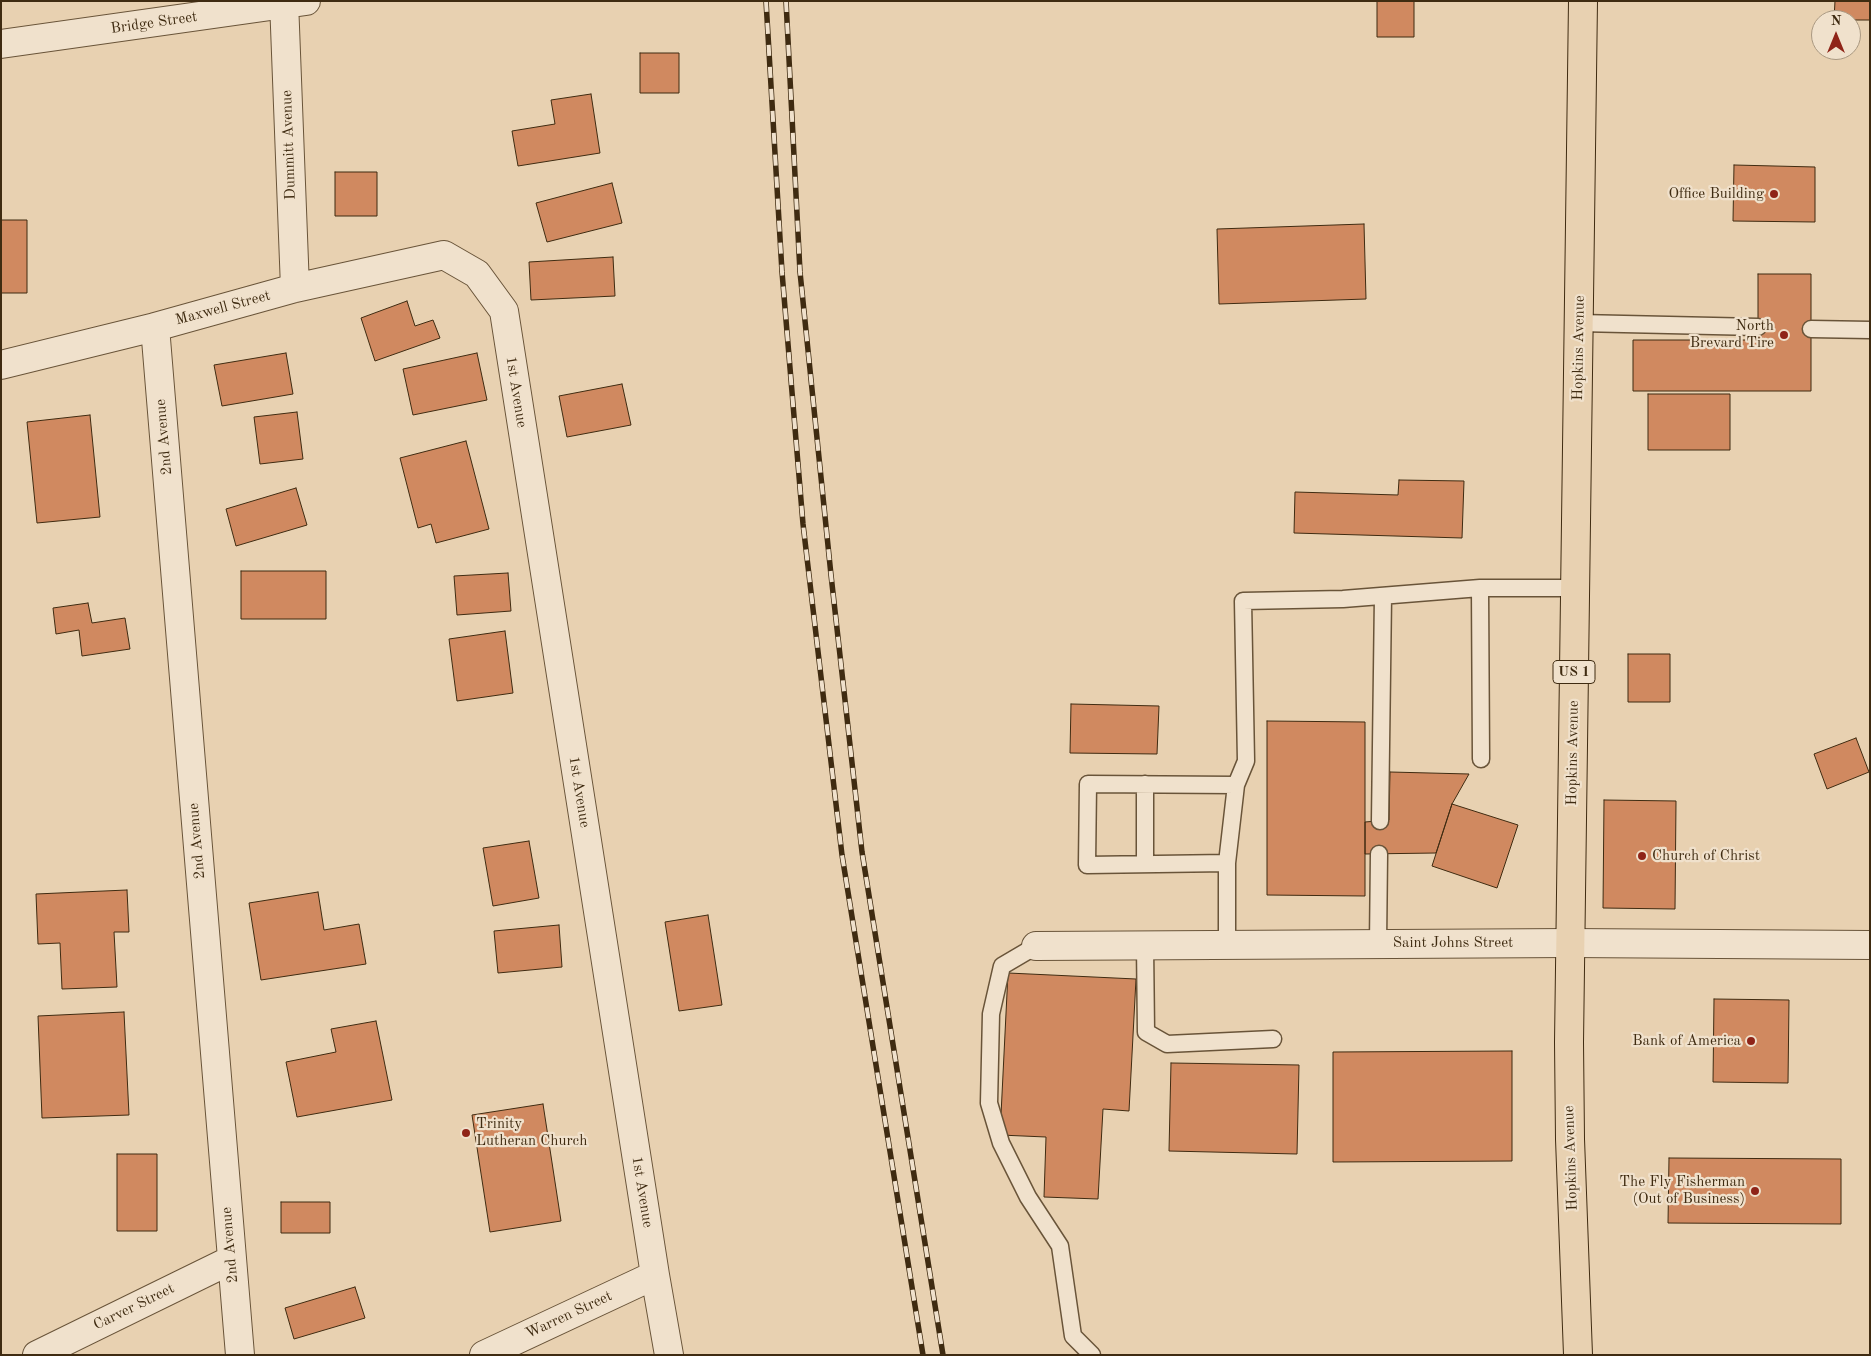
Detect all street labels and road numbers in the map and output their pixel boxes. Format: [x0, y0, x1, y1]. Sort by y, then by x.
street label: Bridge Street [110, 8, 198, 38]
street label: Dummitt Avenue [278, 90, 300, 200]
street label: Maxwell Street [174, 287, 272, 329]
street label: Hopkins Avenue [1569, 295, 1589, 401]
street label: 1st Avenue [501, 355, 531, 429]
street label: 2nd Avenue [152, 398, 176, 476]
road number: US 1 [1553, 660, 1595, 684]
street label: Hopkins Avenue [1563, 700, 1583, 806]
street label: 1st Avenue [564, 755, 594, 829]
street label: 2nd Avenue [185, 802, 209, 880]
street label: Saint Johns Street [1393, 934, 1513, 952]
street label: Hopkins Avenue [1560, 1105, 1582, 1211]
street label: 1st Avenue [627, 1155, 657, 1229]
street label: 2nd Avenue [218, 1206, 242, 1284]
street label: Carver Street [91, 1280, 177, 1334]
street label: Warren Street [523, 1287, 615, 1343]

